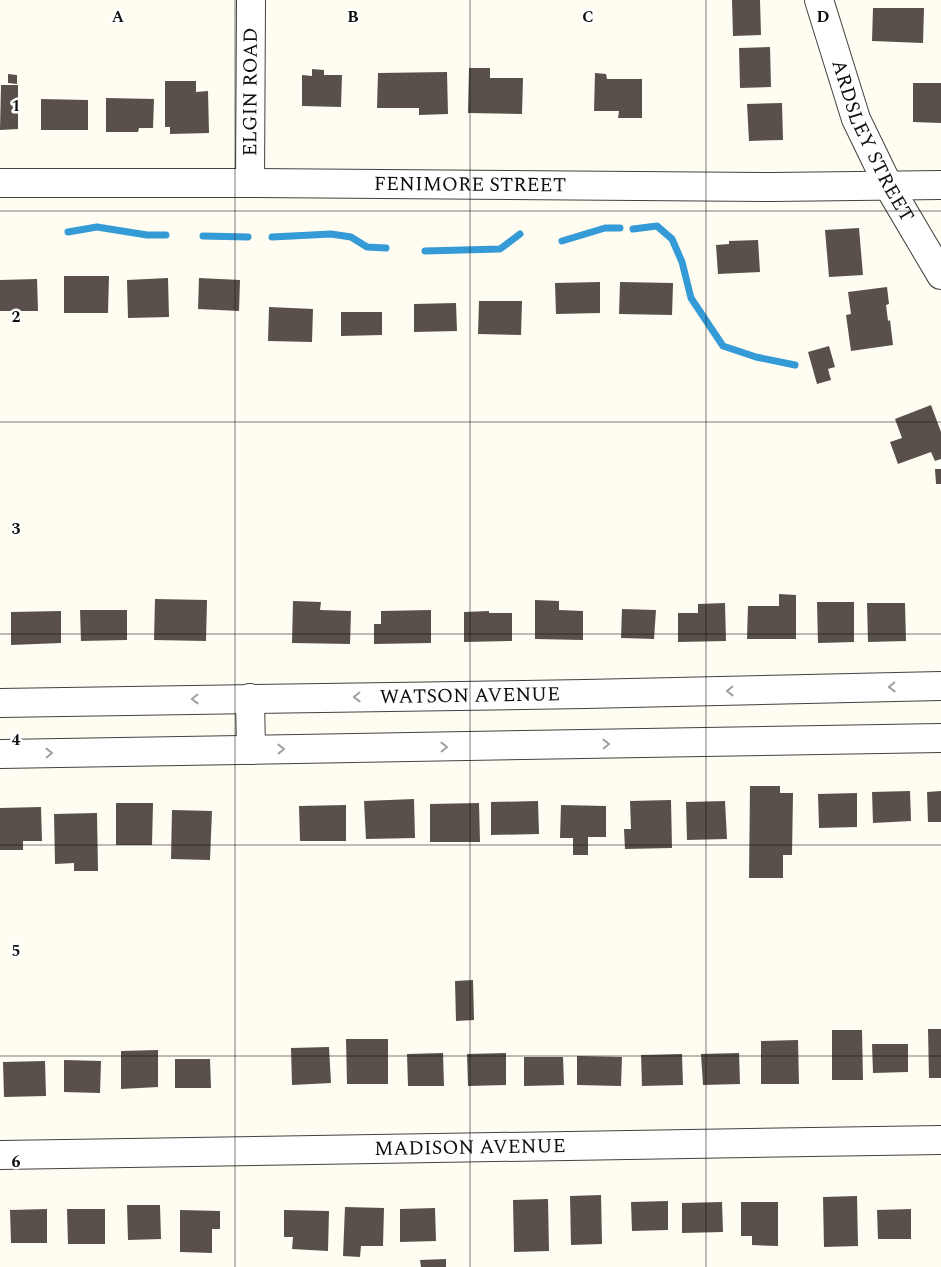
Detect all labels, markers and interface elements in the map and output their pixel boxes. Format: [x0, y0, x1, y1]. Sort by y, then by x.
text: A [112, 5, 125, 29]
text: B [347, 5, 359, 29]
text: C [582, 5, 594, 29]
text: D [817, 5, 830, 29]
street label: ELGIN ROAD [235, 27, 266, 157]
street label: ARDSLEY STREET [823, 56, 922, 228]
text: 1 [12, 94, 20, 118]
street label: FENIMORE STREET [374, 169, 566, 200]
text: 2 [12, 305, 21, 329]
text: 3 [12, 517, 21, 541]
street label: WATSON AVENUE [379, 679, 560, 712]
one-way arrow [888, 682, 896, 692]
one-way arrow [726, 685, 734, 696]
one-way arrow [353, 692, 361, 702]
one-way arrow [191, 694, 198, 704]
text: 4 [12, 728, 21, 752]
one-way arrow [602, 739, 610, 749]
one-way arrow [440, 741, 448, 752]
one-way arrow [278, 744, 285, 754]
one-way arrow [45, 748, 53, 758]
text: 5 [12, 939, 20, 963]
street label: MADISON AVENUE [374, 1131, 566, 1164]
text: 6 [12, 1150, 21, 1174]

